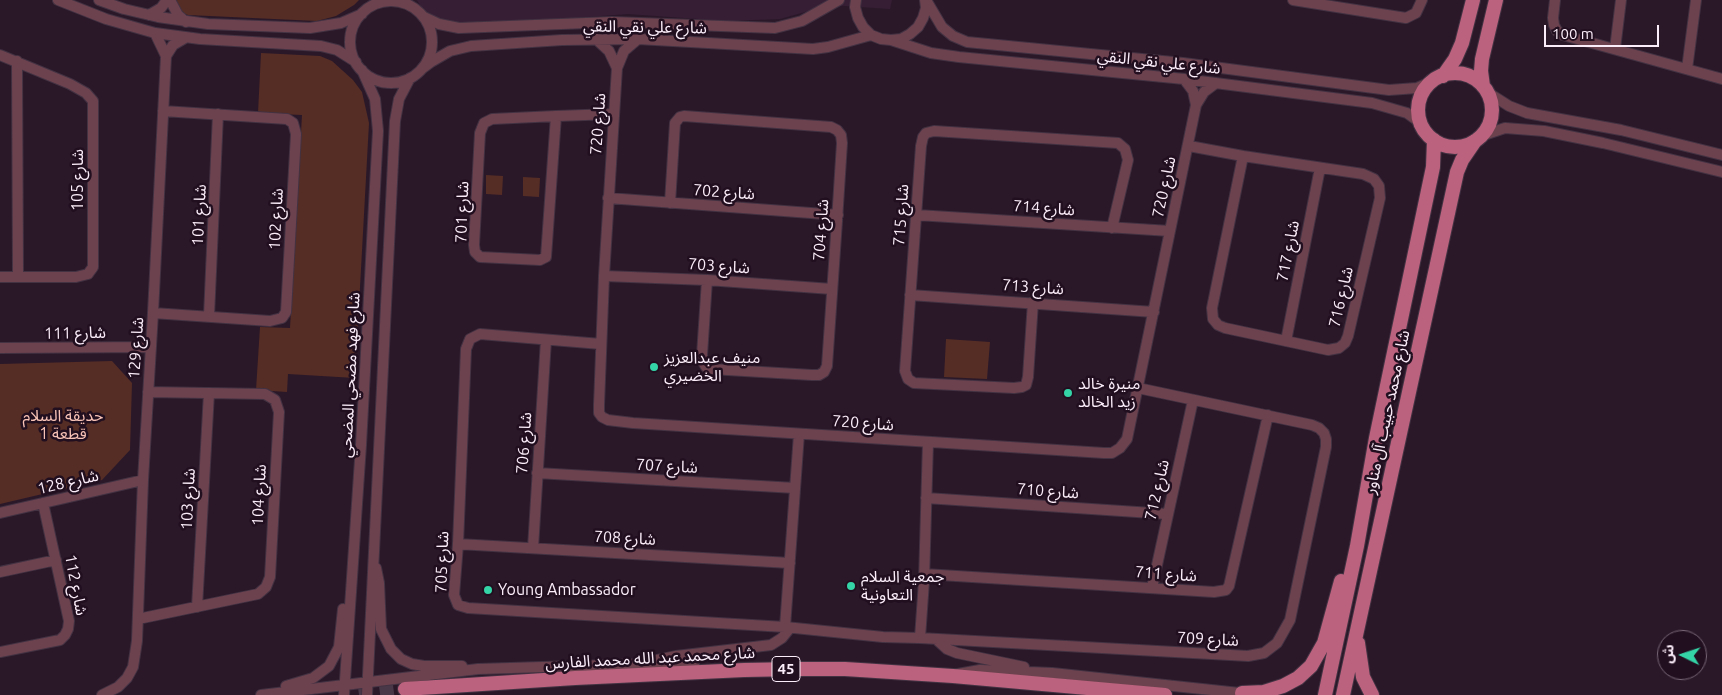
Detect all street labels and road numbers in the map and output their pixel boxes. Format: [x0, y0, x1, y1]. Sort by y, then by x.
street label: شارع علي نقي النقي [583, 16, 707, 38]
street label: شارع علي نقي النقي [1096, 46, 1222, 78]
street label: شارع 720 [586, 92, 610, 156]
street label: شارع 105 [68, 149, 88, 211]
street label: شارع 720 [1148, 155, 1180, 219]
street label: شارع 702 [692, 180, 756, 204]
street label: شارع 701 [451, 181, 473, 243]
street label: شارع 715 [889, 183, 913, 247]
street label: شارع 101 [188, 184, 210, 246]
street label: شارع 102 [265, 188, 287, 250]
street label: شارع 714 [1012, 196, 1076, 220]
street label: شارع 704 [809, 198, 833, 262]
street label: شارع 717 [1273, 219, 1303, 283]
street label: شارع 703 [687, 254, 751, 278]
street label: شارع 716 [1325, 265, 1357, 329]
street label: شارع 713 [1001, 275, 1065, 299]
street label: شارع فهد مضحي المضحي [336, 292, 364, 458]
street label: شارع 129 [124, 316, 148, 380]
street label: شارع 111 [44, 323, 106, 343]
street label: شارع محمد حبيب آل مناور [1360, 328, 1414, 496]
street label: شارع 706 [512, 411, 536, 475]
street label: شارع 720 [831, 411, 895, 435]
street label: شارع 707 [636, 455, 698, 477]
street label: شارع 712 [1141, 458, 1173, 522]
street label: شارع 104 [248, 464, 270, 526]
street label: شارع 128 [36, 466, 100, 498]
street label: شارع 103 [177, 468, 199, 530]
street label: شارع 710 [1016, 479, 1080, 503]
street label: شارع 708 [594, 527, 656, 549]
street label: شارع 705 [431, 531, 453, 593]
street label: شارع 112 [61, 553, 91, 617]
street label: شارع 711 [1134, 562, 1198, 586]
street label: شارع 709 [1177, 628, 1239, 650]
street label: شارع محمد عبد الله محمد الفارس [545, 643, 755, 673]
road number: 45 [772, 656, 800, 682]

